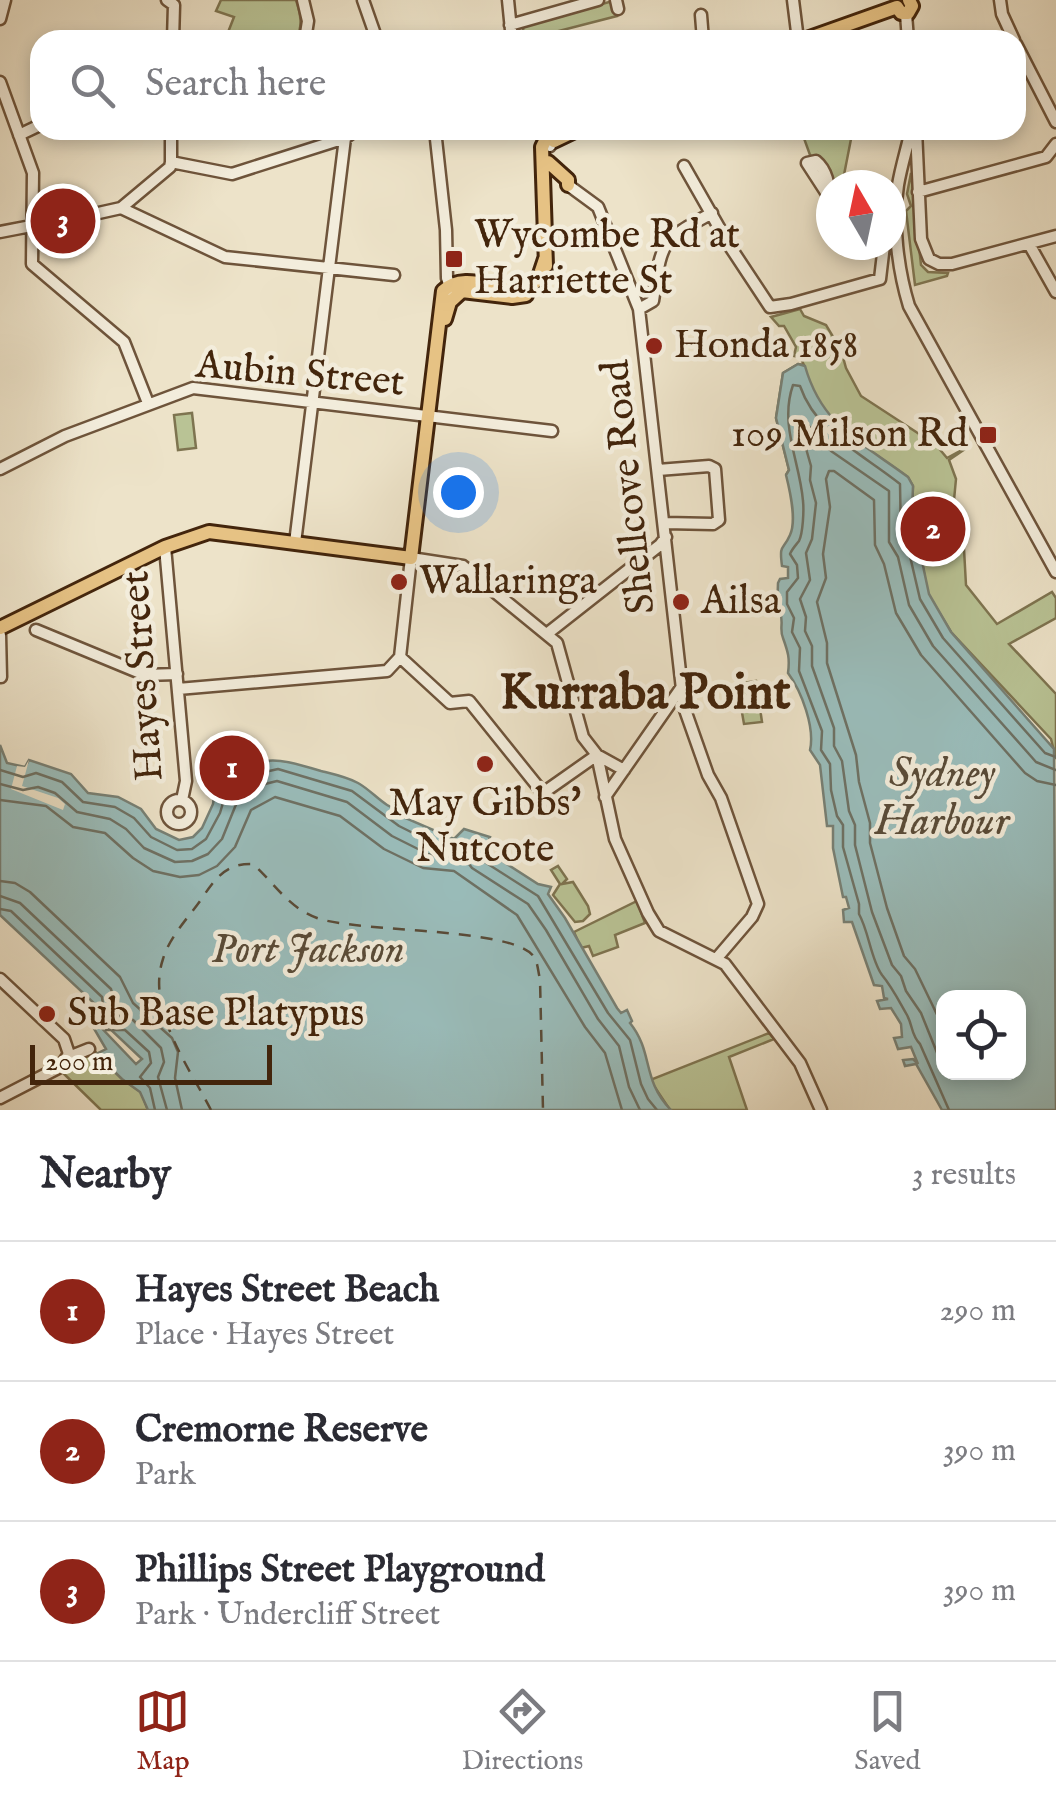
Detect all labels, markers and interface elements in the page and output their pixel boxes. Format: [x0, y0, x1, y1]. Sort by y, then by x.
search box [30, 30, 1026, 140]
icon: search [65, 58, 120, 113]
text: Search here [145, 61, 326, 109]
north arrow [816, 170, 906, 260]
pin: 3 [30, 184, 96, 258]
place label: Wycombe Rd at Harriette St [474, 211, 740, 308]
marker: Wycombe Rd at Harriette St [443, 248, 465, 270]
place label: Honda 1858 [674, 321, 859, 372]
marker: Honda 1858 [643, 335, 665, 357]
street label: Aubin Street [193, 340, 406, 410]
street label: Shellcove Road [591, 357, 669, 617]
place label: 109 Milson Rd [731, 410, 969, 461]
marker: 109 Milson Rd [977, 424, 999, 446]
your location [433, 467, 484, 518]
pin: 2 [900, 492, 966, 566]
place label: Wallaringa [419, 557, 598, 608]
street label: Hayes Street [111, 569, 177, 783]
marker: Wallaringa [388, 571, 410, 593]
place label: Ailsa [700, 577, 782, 628]
marker: Ailsa [670, 591, 692, 613]
district label: Kurraba Point [499, 663, 791, 726]
pin: 1 [200, 730, 264, 806]
water label: Sydney Harbour [873, 748, 1011, 849]
marker: May Gibbs' Nutcote [474, 753, 496, 775]
place label: May Gibbs' Nutcote [388, 779, 582, 876]
water label: Port Jackson [211, 924, 405, 977]
place label: Sub Base Platypus [67, 989, 364, 1040]
map controls [936, 990, 1026, 1080]
button: locate [936, 990, 1026, 1080]
marker: Sub Base Platypus [36, 1003, 58, 1025]
scale bar [30, 1040, 272, 1084]
text: 200 m [45, 1045, 113, 1080]
text: Nearby [40, 1149, 171, 1202]
text: 3 results [912, 1155, 1016, 1196]
text: Hayes Street Beach [135, 1267, 439, 1315]
text: 1 [67, 1291, 78, 1332]
text: 290 m [940, 1291, 1016, 1332]
text: Place · Hayes Street [135, 1315, 394, 1356]
text: Cremorne Reserve [135, 1407, 428, 1455]
text: 2 [65, 1431, 80, 1472]
text: 390 m [943, 1431, 1016, 1472]
text: Park [135, 1455, 196, 1496]
text: Phillips Street Playground [135, 1547, 545, 1595]
text: 3 [67, 1571, 78, 1612]
text: 390 m [943, 1571, 1016, 1612]
text: Park · Undercliff Street [135, 1595, 440, 1636]
tab: Map [135, 1684, 190, 1779]
tab: Directions [461, 1684, 583, 1779]
tab: Saved [854, 1684, 921, 1779]

